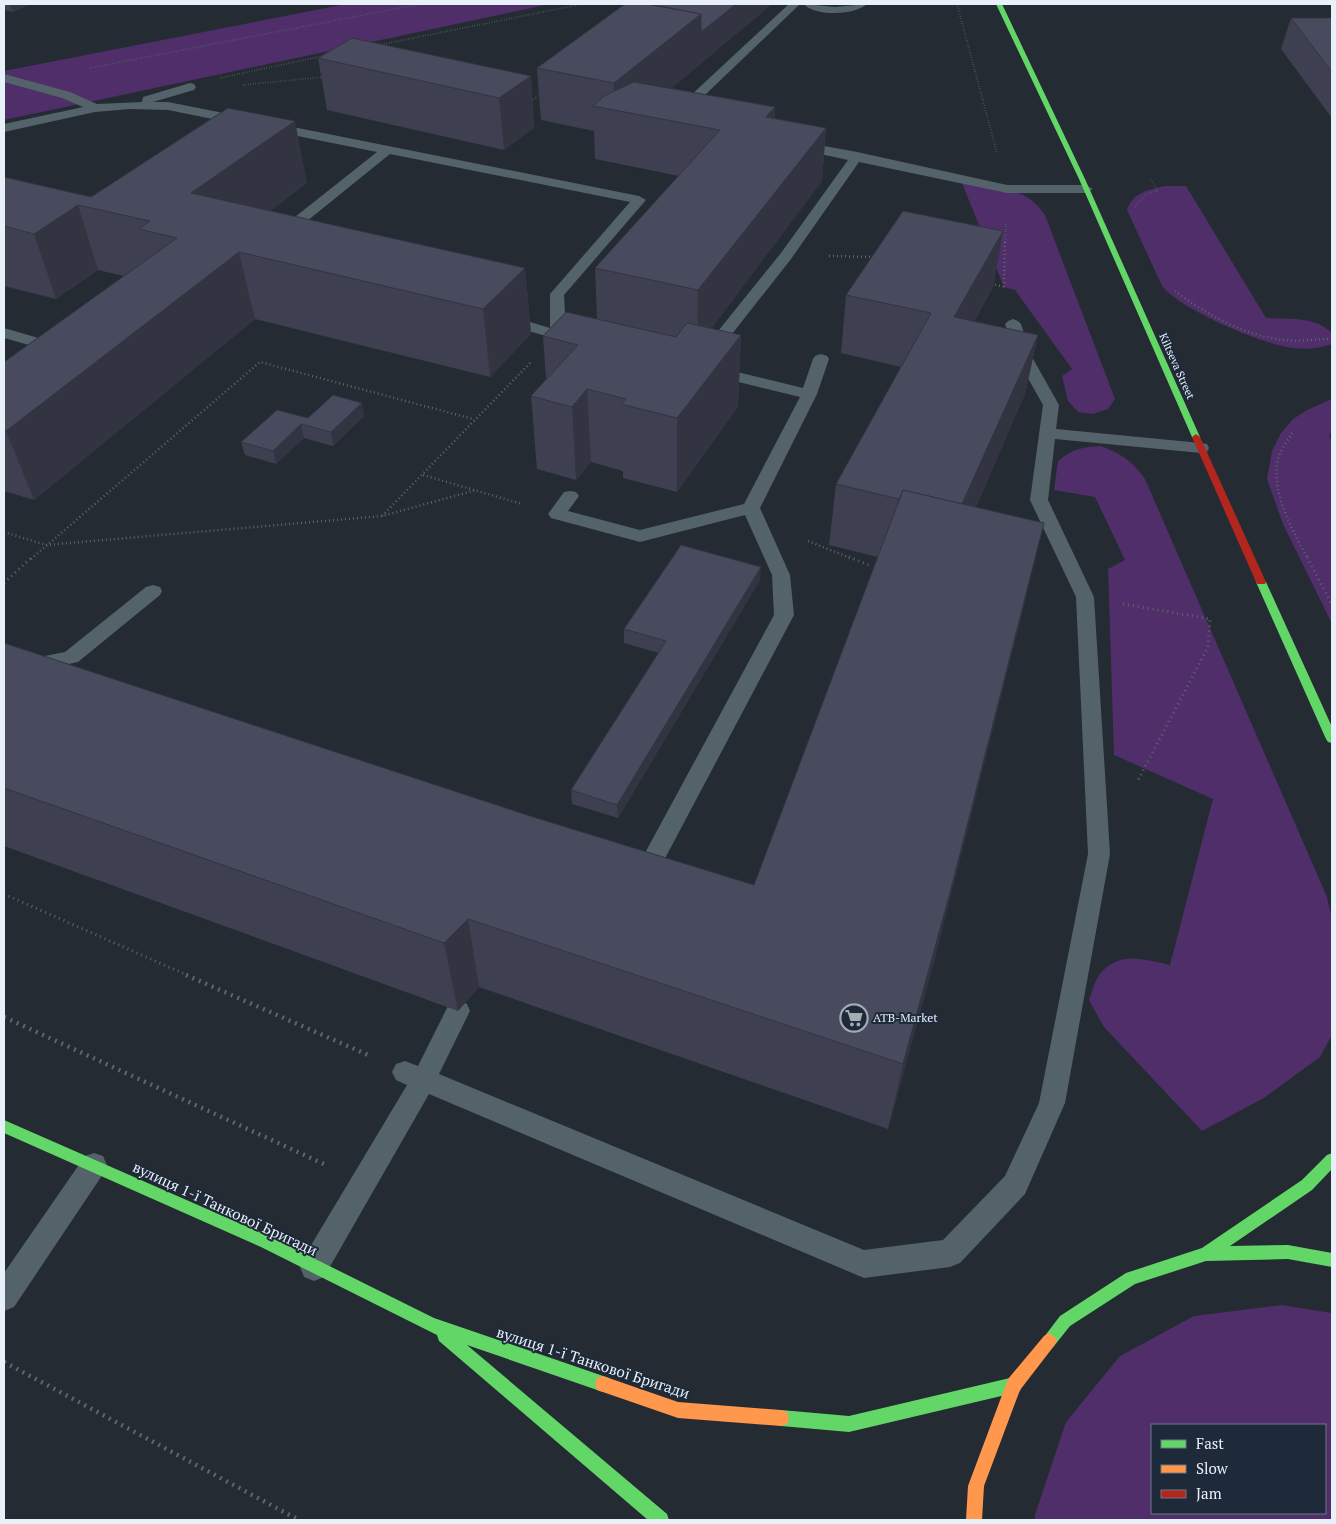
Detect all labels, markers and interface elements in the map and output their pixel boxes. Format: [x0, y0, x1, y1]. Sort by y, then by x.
street label: Kiltseva Street [1156, 331, 1198, 401]
supermarket icon: ATB-Market [839, 1003, 869, 1033]
place label: ATB-Market [873, 1010, 938, 1025]
street label: вулиця 1-ї Танкової Бригади [130, 1156, 321, 1260]
street label: вулиця 1-ї Танкової Бригади [494, 1321, 692, 1403]
legend [1151, 1424, 1326, 1514]
text: Fast [1196, 1433, 1224, 1453]
text: Slow [1196, 1458, 1229, 1478]
text: Jam [1196, 1483, 1222, 1503]

